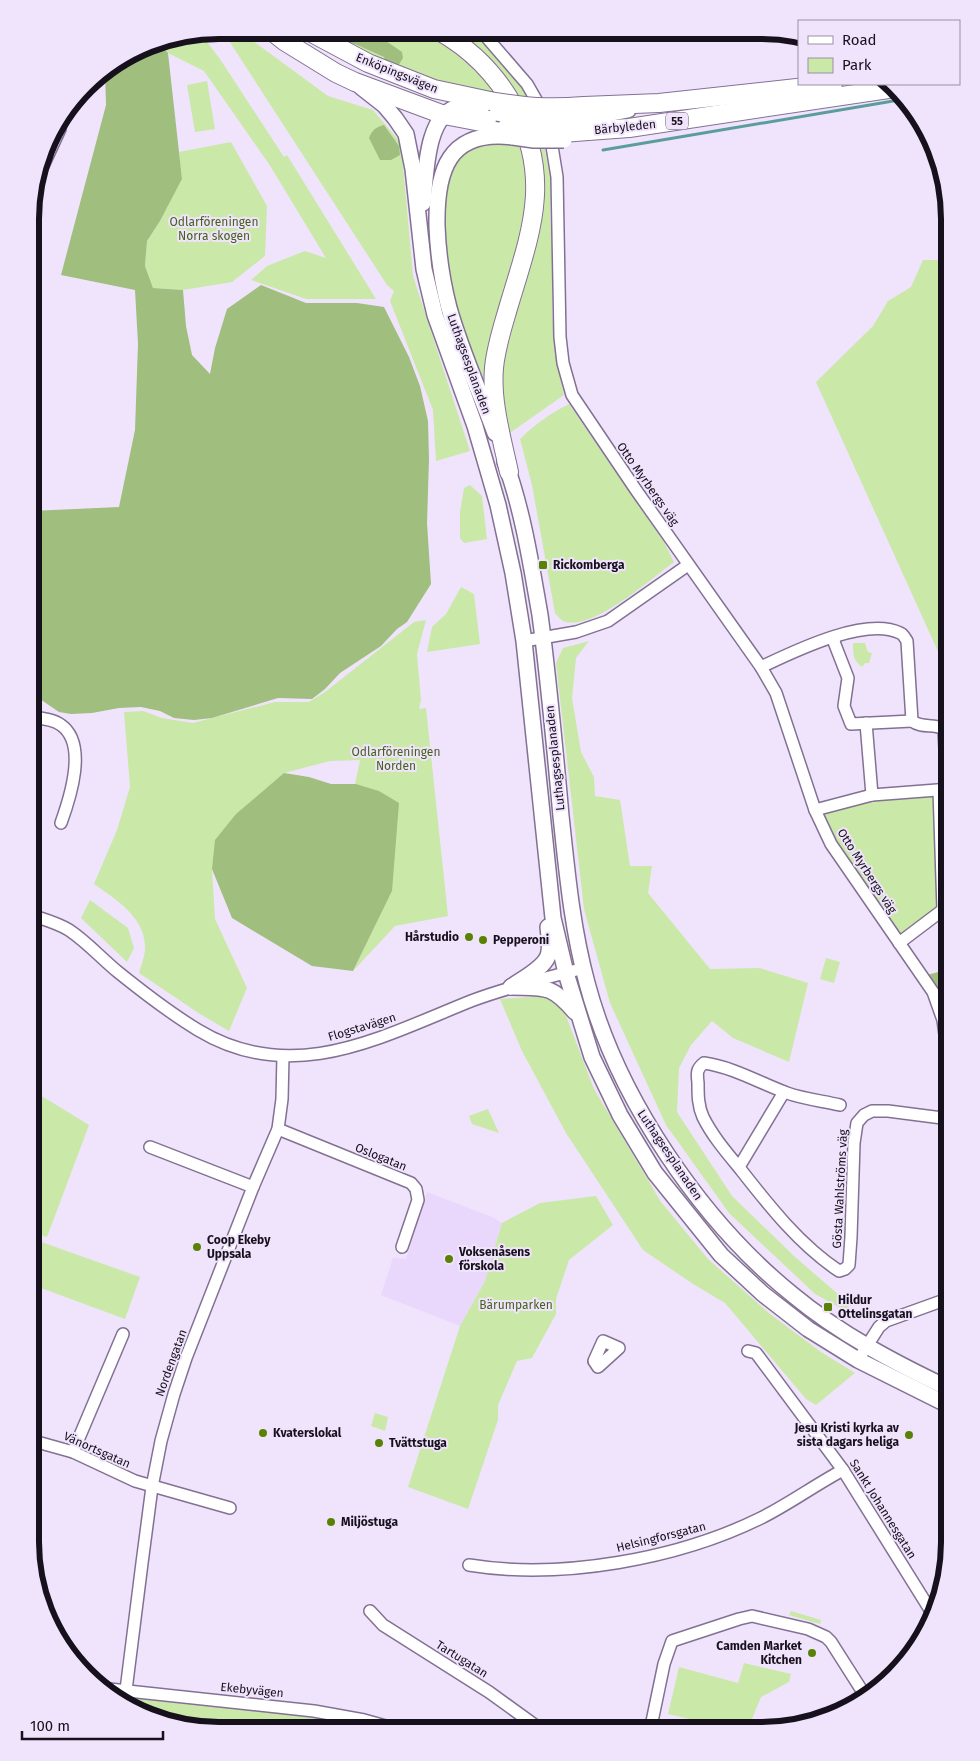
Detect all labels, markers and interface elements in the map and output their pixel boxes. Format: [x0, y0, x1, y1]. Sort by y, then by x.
legend [798, 20, 960, 85]
text: Road [842, 31, 877, 49]
street label: Enköpingsvägen [354, 50, 440, 96]
text: Park [842, 56, 872, 74]
road number: 55 [666, 112, 688, 130]
street label: Bärbyleden [593, 117, 657, 137]
park label: Odlarföreningen Norra skogen [170, 215, 258, 243]
street label: Luthagsesplanaden [444, 312, 494, 416]
street label: Otto Myrbergs väg [614, 440, 682, 529]
place label: Rickomberga [553, 558, 625, 572]
marker: Rickomberga [537, 559, 549, 571]
street label: Luthagsesplanaden [543, 705, 567, 811]
park label: Odlarföreningen Norden [352, 745, 440, 773]
street label: Otto Myrbergs väg [834, 826, 900, 917]
place label: Hårstudio [405, 930, 459, 944]
marker: Hårstudio [463, 931, 475, 943]
place label: Pepperoni [493, 933, 549, 947]
marker: Pepperoni [477, 934, 489, 946]
street label: Flogstavägen [326, 1010, 398, 1044]
street label: Luthagsesplanaden [635, 1107, 705, 1203]
street label: Gösta Wahlströms väg [830, 1128, 850, 1249]
street label: Oslogatan [353, 1140, 409, 1174]
place label: Coop Ekeby Uppsala [207, 1233, 271, 1261]
marker: Coop Ekeby Uppsala [191, 1241, 203, 1253]
place label: Voksenåsens förskola [458, 1245, 530, 1273]
marker: Voksenåsens förskola [443, 1253, 455, 1265]
place label: Hildur Ottelinsgatan [838, 1293, 913, 1321]
park label: Bärumparken [479, 1298, 553, 1312]
marker: Hildur Ottelinsgatan [822, 1301, 834, 1313]
street label: Nordengatan [152, 1327, 190, 1399]
place label: Jesu Kristi kyrka av sista dagars heliga [794, 1421, 900, 1449]
place label: Kvaterslokal [273, 1426, 342, 1440]
marker: Kvaterslokal [257, 1427, 269, 1439]
street label: Vänortsgatan [61, 1429, 133, 1471]
marker: Jesu Kristi kyrka av sista dagars heliga [903, 1429, 915, 1441]
place label: Tvättstuga [389, 1436, 447, 1450]
marker: Tvättstuga [373, 1437, 385, 1449]
street label: Sankt Johannesgatan [847, 1457, 919, 1561]
place label: Miljöstuga [341, 1515, 398, 1529]
marker: Miljöstuga [325, 1516, 337, 1528]
street label: Helsingforsgatan [615, 1519, 707, 1555]
street label: Tartugatan [434, 1638, 490, 1680]
place label: Camden Market Kitchen [716, 1639, 802, 1667]
marker: Camden Market Kitchen [806, 1647, 818, 1659]
street label: Ekebyvägen [220, 1680, 284, 1700]
scale bar [22, 1708, 164, 1740]
text: 100 m [30, 1717, 70, 1735]

